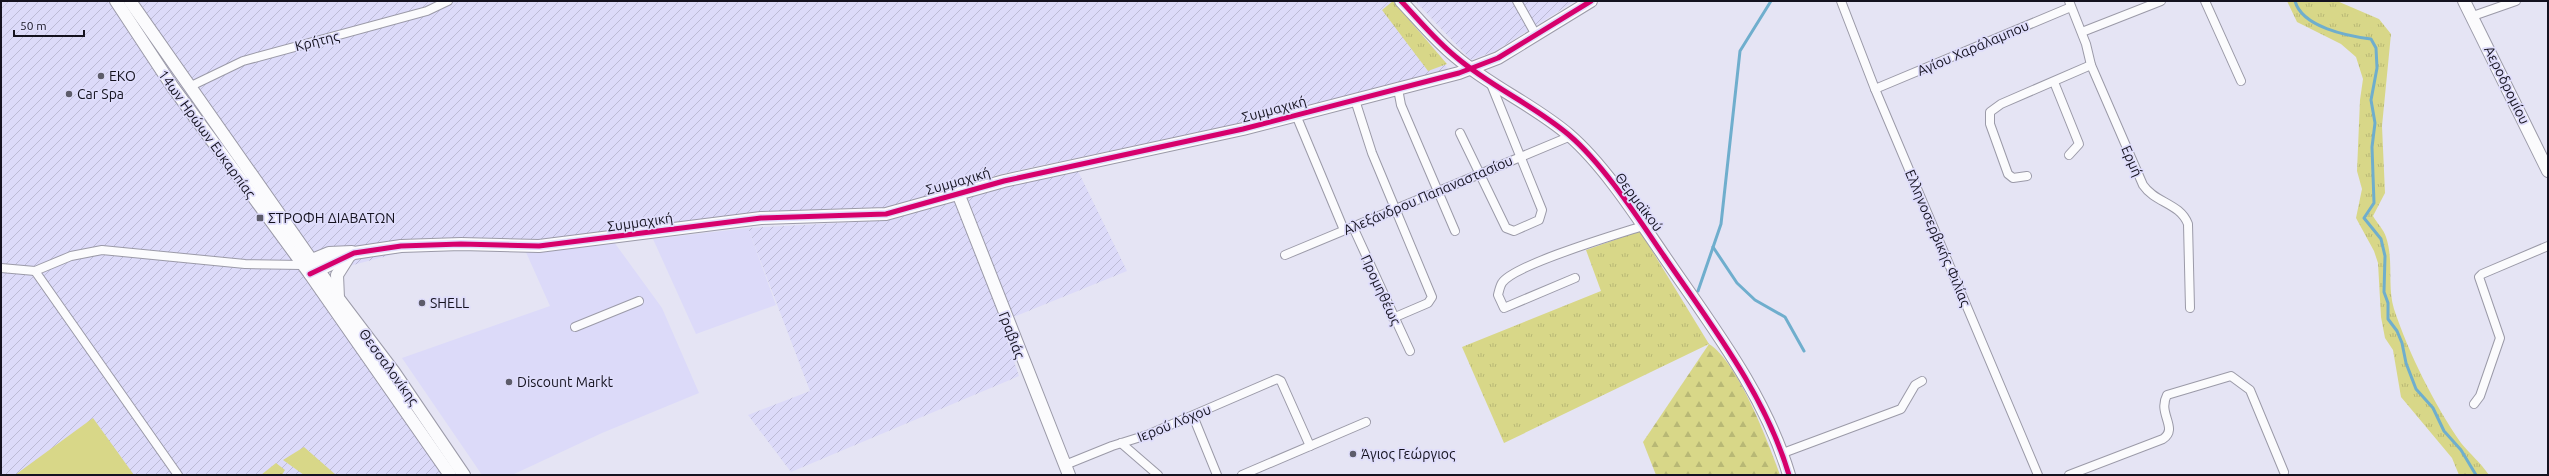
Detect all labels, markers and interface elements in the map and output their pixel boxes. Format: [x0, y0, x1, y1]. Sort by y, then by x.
scale bar [14, 12, 84, 38]
street label: Αγίου Χαράλαμπου [1915, 17, 2031, 79]
text: 50 m [20, 19, 47, 32]
street label: Κρήτης [293, 28, 341, 54]
street label: Αεροδρομίου [2481, 43, 2533, 127]
street label: 14ων Ηρώων Ευκαρπίας [155, 67, 259, 202]
place label: ΕΚΟ [109, 68, 136, 84]
marker: ΕΚΟ [96, 71, 106, 81]
place label: Car Spa [77, 86, 124, 102]
marker: Car Spa [64, 89, 74, 99]
street label: Συμμαχική [1240, 93, 1308, 125]
street label: Ερμή [2118, 143, 2146, 179]
street label: Αλεξάνδρου Παπαναστασίου [1341, 152, 1515, 238]
street label: Συμμαχική [924, 164, 992, 198]
street label: Ελληνοσερβικής Φιλίας [1902, 167, 1974, 309]
street label: Θερμαϊκού [1612, 169, 1666, 235]
street label: Συμμαχική [606, 209, 674, 235]
place label: ΣΤΡΟΦΗ ΔΙΑΒΑΤΩΝ [268, 210, 395, 226]
marker: ΣΤΡΟΦΗ ΔΙΑΒΑΤΩΝ [255, 213, 265, 223]
street label: Προμηθέως [1358, 252, 1404, 328]
place label: SHELL [430, 295, 469, 311]
marker: SHELL [417, 298, 427, 308]
street label: Γραβιάς [996, 309, 1028, 361]
street label: Θεσσαλονίκης [356, 326, 422, 409]
place label: Discount Markt [517, 374, 613, 390]
marker: Discount Markt [504, 377, 514, 387]
street label: Ιερού Λόχου [1135, 401, 1213, 445]
place label: Άγιος Γεώργιος [1361, 446, 1456, 462]
marker: Άγιος Γεώργιος [1348, 449, 1358, 459]

